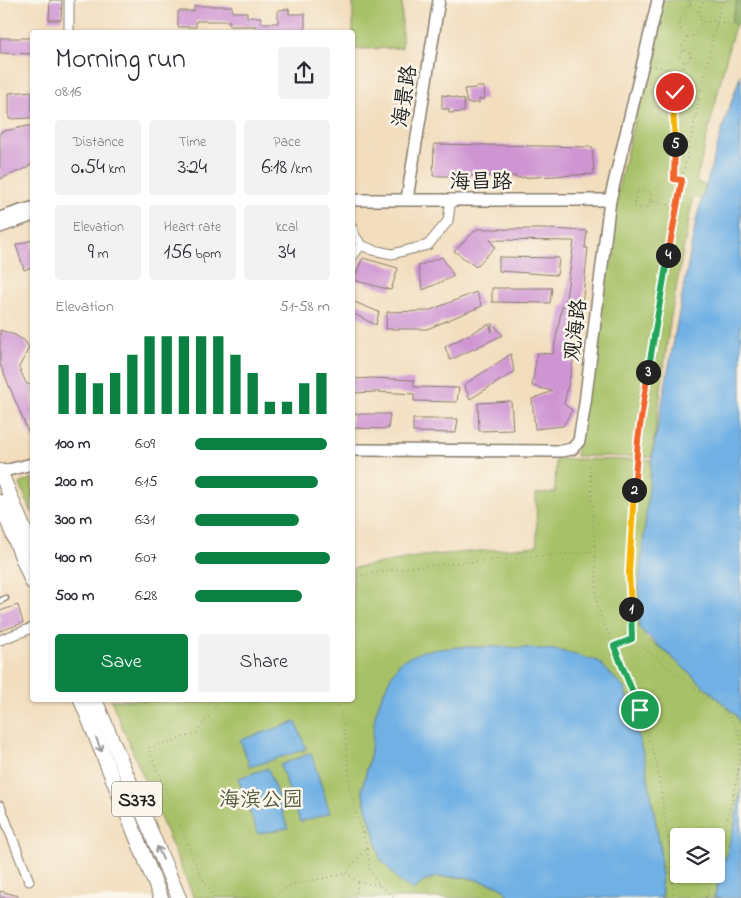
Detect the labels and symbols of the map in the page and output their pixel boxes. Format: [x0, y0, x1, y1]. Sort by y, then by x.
street label: 海景路 [386, 63, 426, 130]
pin [654, 71, 696, 113]
pin: 5 [662, 132, 688, 156]
street label: 海昌路 [450, 168, 513, 198]
pin: 4 [656, 242, 680, 268]
street label: 观海路 [558, 297, 596, 363]
pin: 3 [636, 360, 660, 384]
pin: 2 [622, 478, 646, 502]
pin: 1 [618, 596, 644, 622]
pin [619, 689, 661, 731]
one-way arrow [95, 737, 104, 752]
road number: S373 [112, 782, 162, 816]
park label: 海滨公园 [219, 786, 303, 816]
one-way arrow [155, 846, 164, 861]

